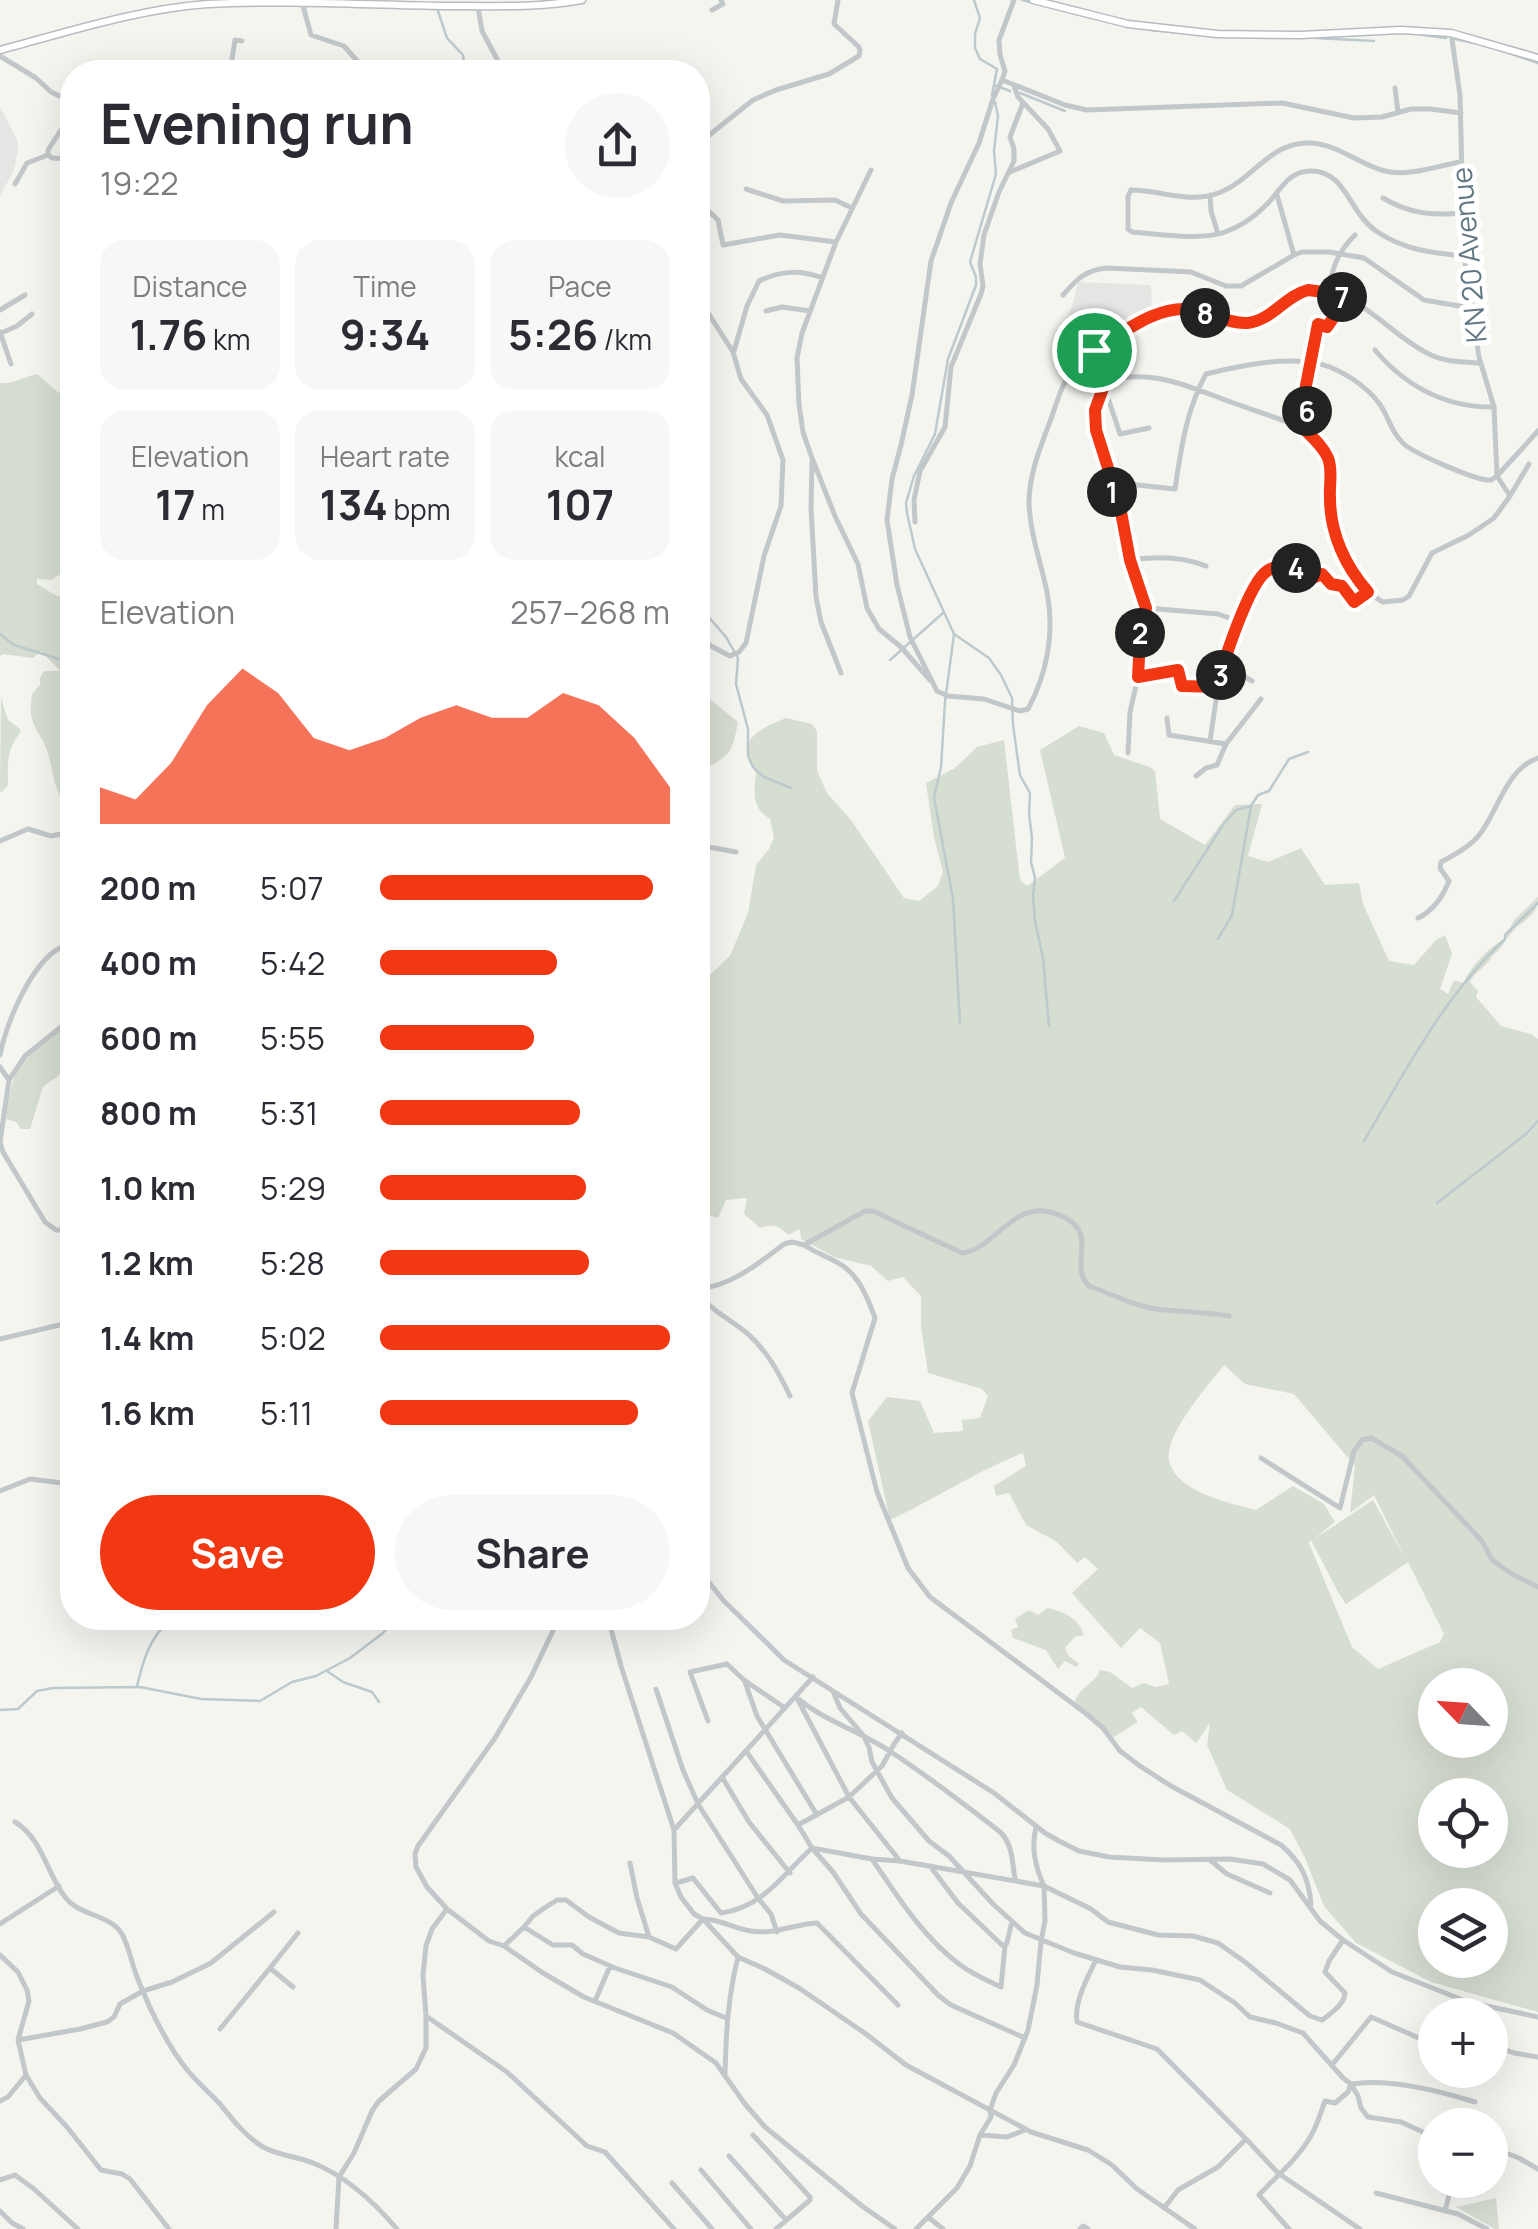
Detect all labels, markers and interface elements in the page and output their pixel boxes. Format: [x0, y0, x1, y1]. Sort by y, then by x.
text: Evening run [100, 85, 414, 161]
button: share [565, 93, 670, 198]
text: 19:22 [100, 161, 178, 205]
street label: KN 20 Avenue [1441, 166, 1495, 344]
text: Distance [133, 267, 247, 305]
text: Time [353, 267, 417, 305]
text: Pace [548, 267, 612, 305]
pin: 7 [1317, 272, 1367, 322]
text: 7 [1335, 278, 1349, 316]
pin: 8 [1180, 288, 1230, 338]
text: 8 [1196, 294, 1214, 332]
text: 1.76 [129, 305, 207, 363]
text: 9:34 [340, 305, 430, 363]
text: 5:26 [508, 305, 598, 363]
pin [1052, 308, 1137, 393]
text: km [207, 320, 251, 358]
text: /km [598, 320, 652, 358]
icon: arrive [1067, 323, 1122, 378]
pin: 6 [1282, 386, 1332, 436]
text: 6 [1298, 392, 1316, 430]
text: Elevation [131, 437, 249, 475]
text: Heart rate [320, 437, 450, 475]
text: kcal [554, 437, 606, 475]
pin: 1 [1087, 467, 1137, 517]
text: 1 [1106, 473, 1118, 511]
text: 17 [155, 475, 196, 533]
text: 134 [320, 475, 388, 533]
text: 107 [546, 475, 614, 533]
text: m [196, 490, 225, 528]
text: bpm [388, 490, 450, 528]
pin: 4 [1271, 543, 1321, 593]
text: 4 [1287, 549, 1305, 587]
text: Elevation [100, 590, 235, 634]
text: 257–268 m [510, 590, 670, 634]
pin: 2 [1115, 608, 1165, 658]
text: 2 [1132, 614, 1148, 652]
pin: 3 [1196, 650, 1246, 700]
text: 3 [1213, 656, 1229, 694]
text: 200 m [100, 866, 196, 910]
text: 5:07 [260, 866, 324, 910]
text: 400 m [100, 941, 197, 985]
text: 5:42 [260, 941, 325, 985]
text: 600 m [100, 1016, 197, 1060]
text: 5:55 [260, 1016, 325, 1060]
text: 800 m [100, 1091, 197, 1135]
text: 5:31 [260, 1091, 318, 1135]
text: 1.0 km [100, 1166, 196, 1210]
text: 5:29 [260, 1166, 326, 1210]
text: 1.2 km [100, 1241, 194, 1285]
text: 5:28 [260, 1241, 325, 1285]
text: 1.4 km [100, 1316, 194, 1360]
text: 5:02 [260, 1316, 326, 1360]
text: 1.6 km [100, 1391, 195, 1435]
text: 5:11 [260, 1391, 313, 1435]
button: Save [100, 1495, 375, 1610]
button: Share [395, 1495, 670, 1610]
north arrow [1418, 1668, 1508, 1758]
map controls [1418, 1668, 1508, 2198]
button: locate [1418, 1778, 1508, 1868]
button: layers [1418, 1888, 1508, 1978]
button: + [1418, 1998, 1508, 2088]
button: − [1418, 2108, 1508, 2198]

